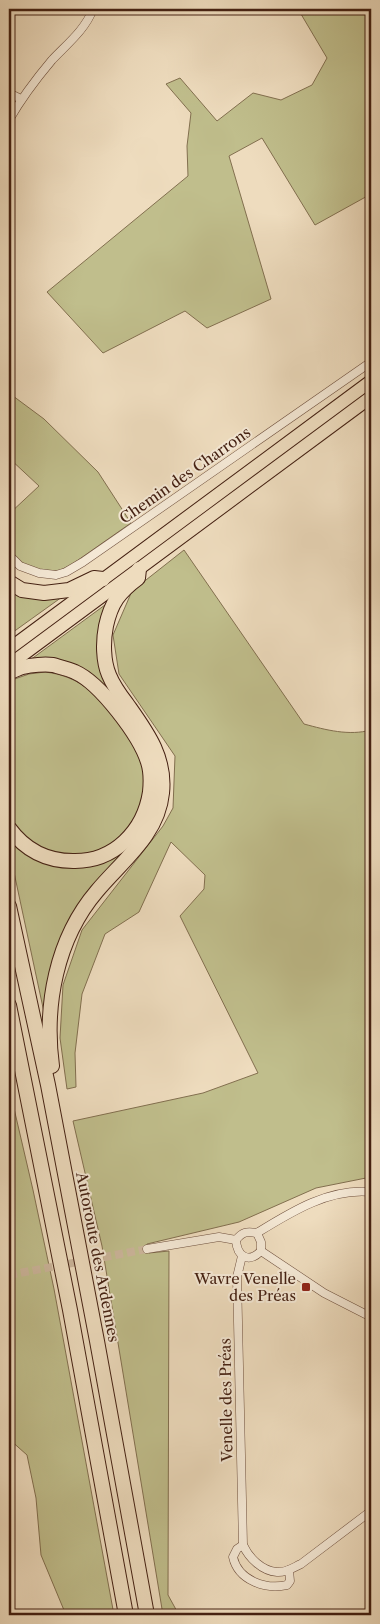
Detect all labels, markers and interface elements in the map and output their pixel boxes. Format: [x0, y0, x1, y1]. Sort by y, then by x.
street label: Chemin des Charrons [116, 423, 254, 527]
street label: Autoroute des Ardennes [72, 1169, 124, 1344]
place label: Wavre Venelle des Préas [193, 1269, 296, 1305]
marker: Wavre Venelle des Préas [300, 1281, 312, 1293]
street label: Venelle des Préas [215, 1338, 237, 1463]

